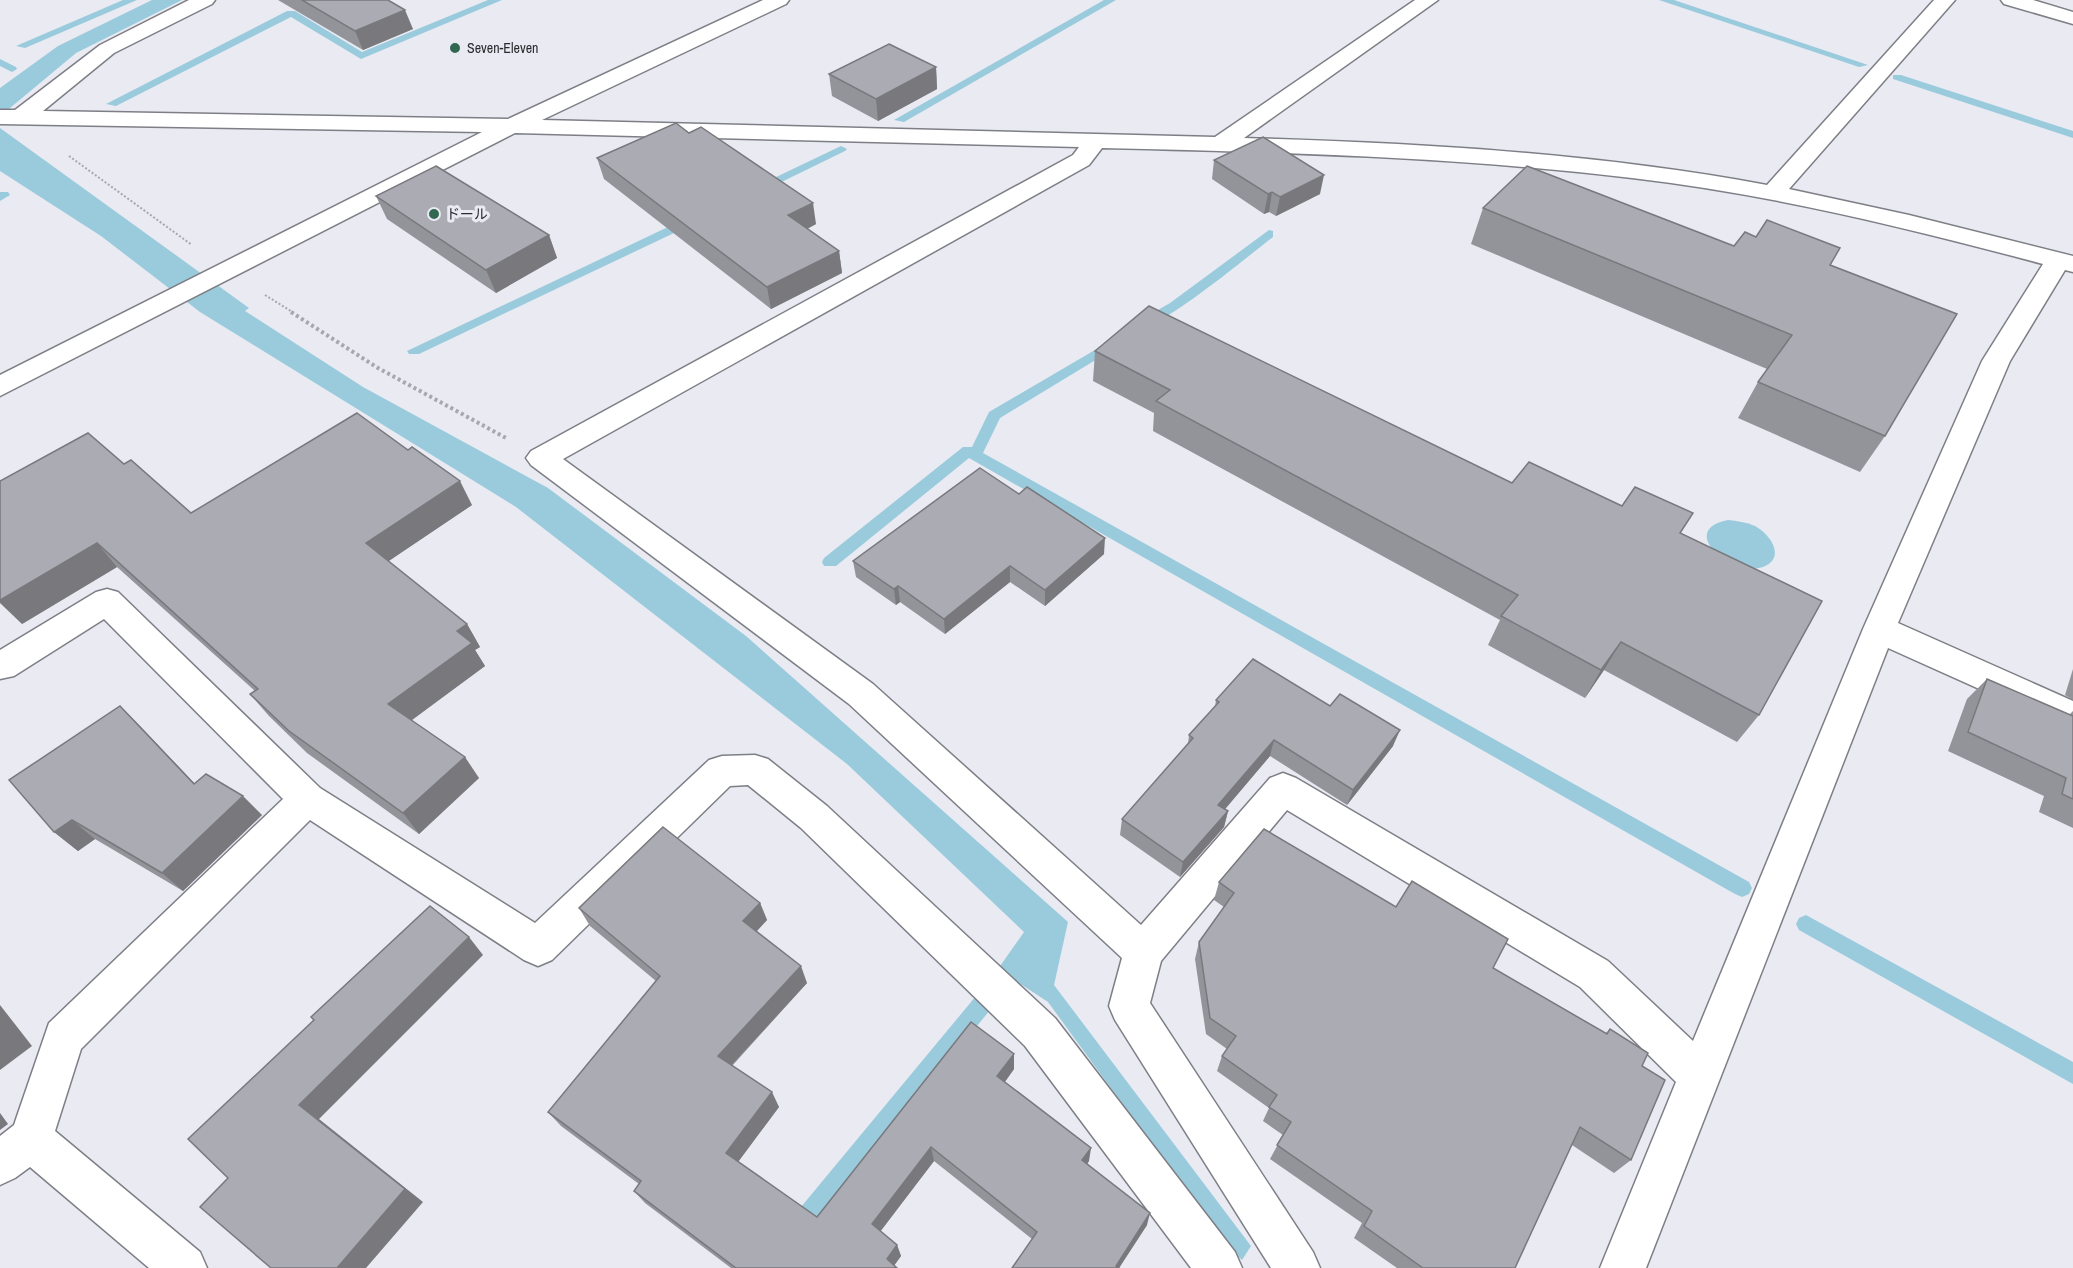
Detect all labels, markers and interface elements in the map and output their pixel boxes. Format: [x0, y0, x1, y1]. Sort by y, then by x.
place label: Seven-Eleven [467, 39, 538, 57]
marker: Seven-Eleven [448, 41, 462, 55]
place label: ドール [446, 205, 488, 223]
marker: ドール [427, 207, 441, 221]

